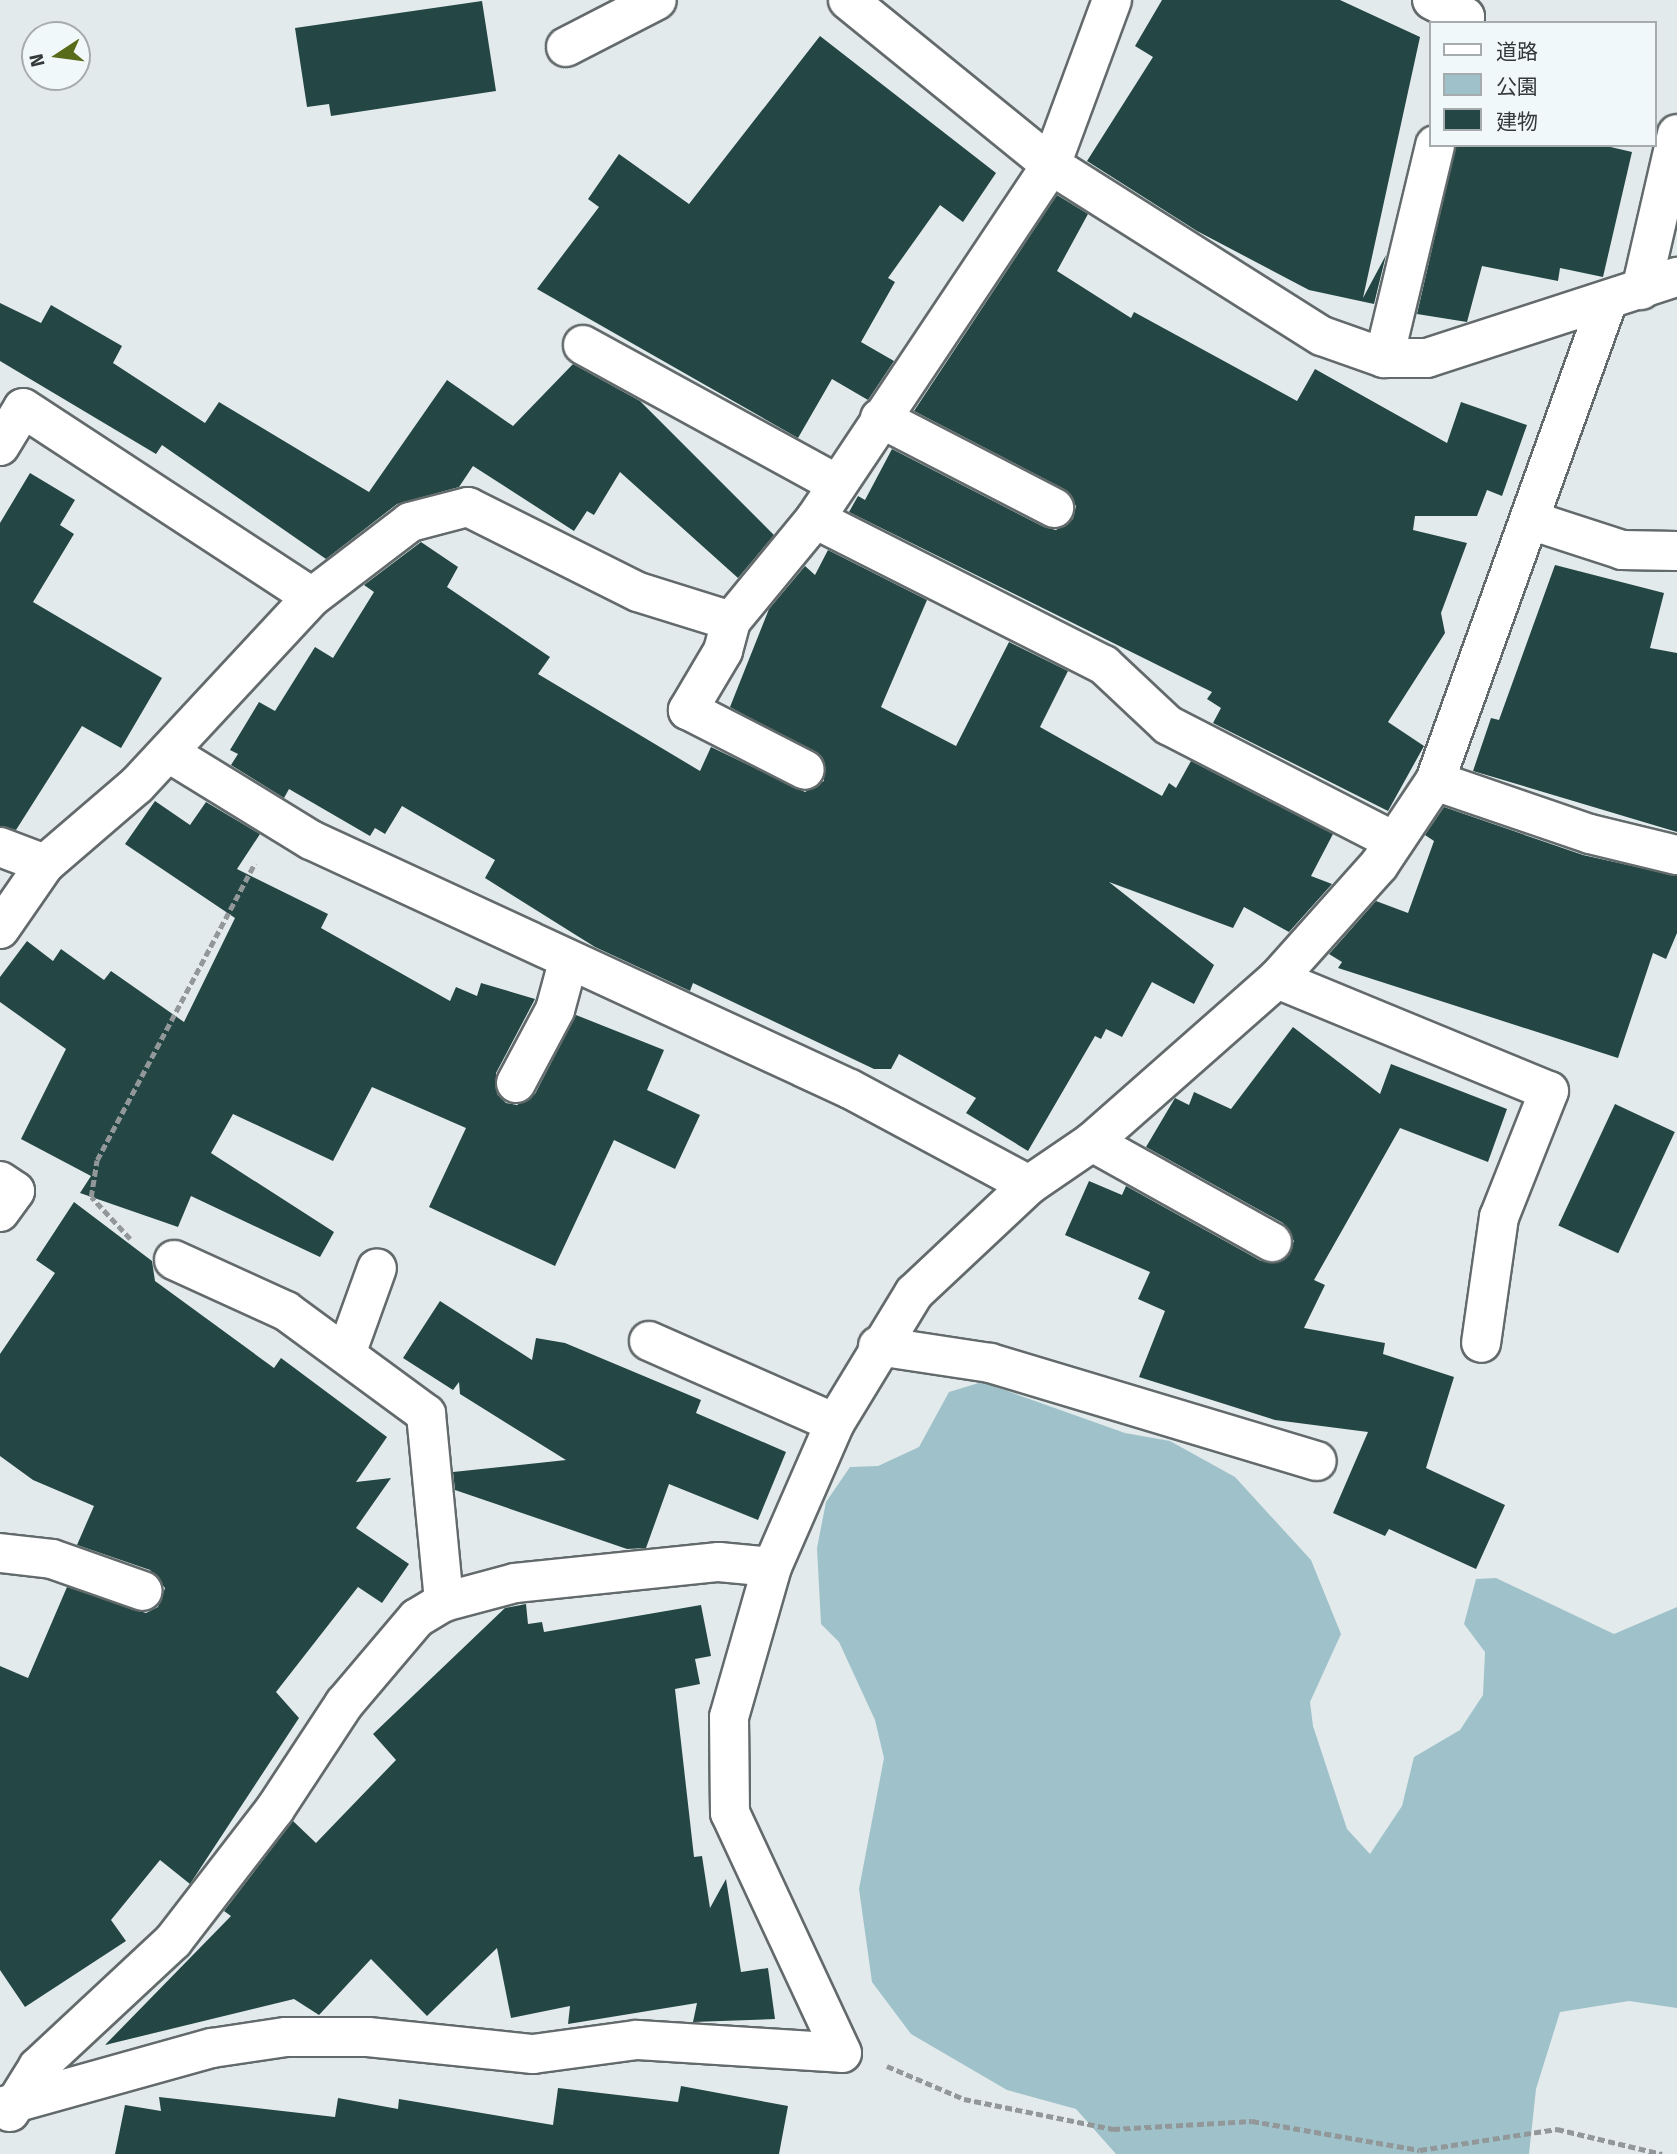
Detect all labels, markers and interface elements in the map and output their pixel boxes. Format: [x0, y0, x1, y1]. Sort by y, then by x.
north arrow [21, 21, 91, 91]
legend [1428, 21, 1656, 147]
text: 道路 [1496, 39, 1538, 65]
text: N [24, 52, 50, 69]
text: 公園 [1496, 74, 1538, 100]
text: 建物 [1496, 109, 1538, 135]

